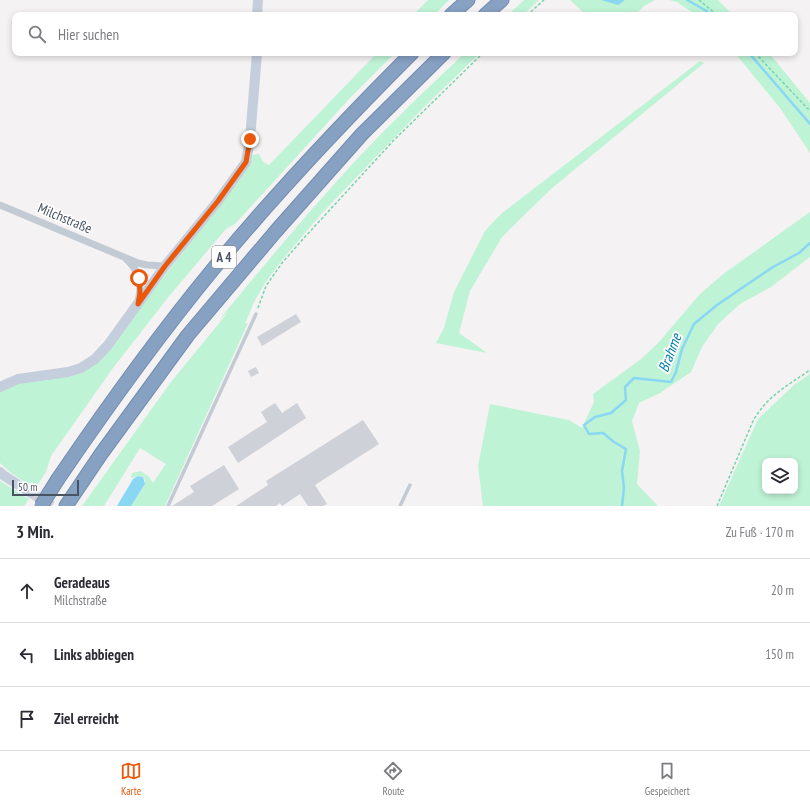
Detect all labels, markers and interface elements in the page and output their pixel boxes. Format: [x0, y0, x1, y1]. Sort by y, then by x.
search box [12, 12, 798, 56]
icon: search [26, 23, 48, 45]
text: Hier suchen [58, 25, 119, 44]
route end [241, 130, 259, 148]
street label: Milchstraße [35, 199, 95, 238]
road number: A 4 [212, 246, 236, 268]
route start [130, 269, 148, 287]
water label: Brahme [654, 330, 686, 375]
map controls [762, 458, 798, 494]
button: layers [762, 458, 798, 494]
scale bar [12, 478, 79, 497]
text: 50 m [18, 480, 37, 494]
text: 3 Min. [16, 521, 54, 543]
text: Zu Fuß · 170 m [726, 524, 794, 541]
text: Geradeaus [54, 573, 110, 592]
icon: ahead [16, 580, 38, 602]
text: 20 m [771, 582, 794, 599]
text: Milchstraße [54, 592, 107, 609]
icon: left [16, 644, 38, 666]
text: Links abbiegen [54, 645, 134, 664]
text: 150 m [765, 646, 794, 663]
icon: arrive [16, 708, 38, 730]
text: Ziel erreicht [54, 709, 119, 728]
tab: Karte [120, 760, 142, 798]
tab: Route [382, 760, 404, 798]
tab: Gespeichert [645, 760, 690, 798]

